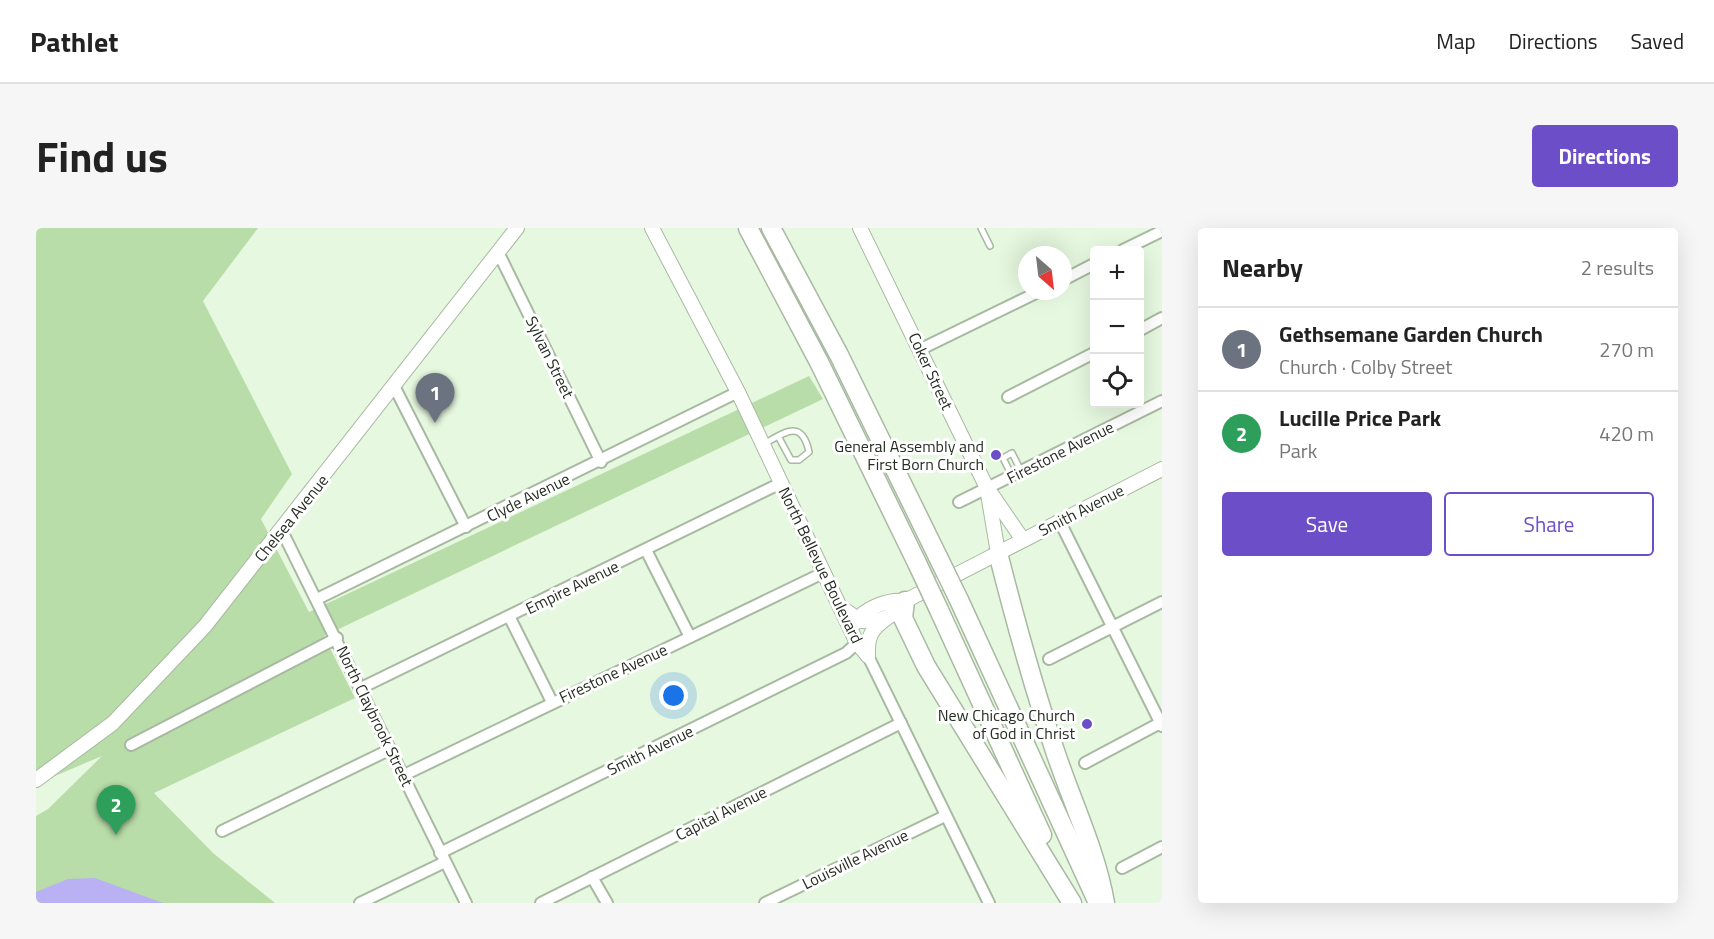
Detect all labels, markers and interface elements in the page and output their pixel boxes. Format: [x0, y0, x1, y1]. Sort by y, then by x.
text: Pathlet [30, 20, 118, 63]
text: Map [1436, 25, 1476, 57]
text: Directions [1509, 25, 1598, 57]
text: Saved [1631, 25, 1684, 57]
text: Find us [36, 124, 168, 188]
button: Directions [1532, 125, 1678, 187]
north arrow [1018, 246, 1072, 300]
map controls [1090, 246, 1144, 408]
button: + [1090, 246, 1144, 300]
text: Nearby [1222, 248, 1303, 287]
text: 2 results [1581, 252, 1654, 283]
button: − [1090, 300, 1144, 354]
street label: Sylvan Street [520, 312, 580, 403]
text: Gethsemane Garden Church [1279, 317, 1543, 351]
street label: Coker Street [903, 328, 960, 414]
text: 1 [1236, 334, 1247, 365]
text: 270 m [1599, 334, 1654, 365]
text: Church · Colby Street [1279, 351, 1452, 382]
button: locate [1090, 354, 1144, 408]
pin: 1 [416, 374, 454, 423]
text: Lucille Price Park [1279, 401, 1441, 435]
street label: Firestone Avenue [1002, 415, 1118, 489]
text: 2 [1236, 418, 1247, 449]
text: 420 m [1599, 418, 1654, 449]
place label: General Assembly and First Born Church [834, 434, 984, 476]
text: Park [1279, 435, 1317, 466]
marker: General Assembly and First Born Church [989, 448, 1003, 462]
street label: Clyde Avenue [482, 466, 574, 528]
street label: Chelsea Avenue [248, 469, 334, 567]
street label: Smith Avenue [1034, 478, 1128, 542]
street label: North Bellevue Boulevard [773, 483, 869, 647]
button: Save [1222, 492, 1432, 556]
button: Share [1444, 492, 1654, 556]
street label: Empire Avenue [521, 554, 623, 620]
street label: Firestone Avenue [555, 637, 671, 709]
street label: North Claybrook Street [331, 642, 420, 791]
your location [659, 681, 688, 710]
place label: New Chicago Church of God in Christ [938, 703, 1075, 745]
marker: New Chicago Church of God in Christ [1080, 717, 1094, 731]
street label: Smith Avenue [603, 719, 697, 781]
street label: Capital Avenue [671, 780, 771, 846]
pin: 2 [96, 786, 136, 835]
street label: Louisville Avenue [798, 823, 912, 895]

